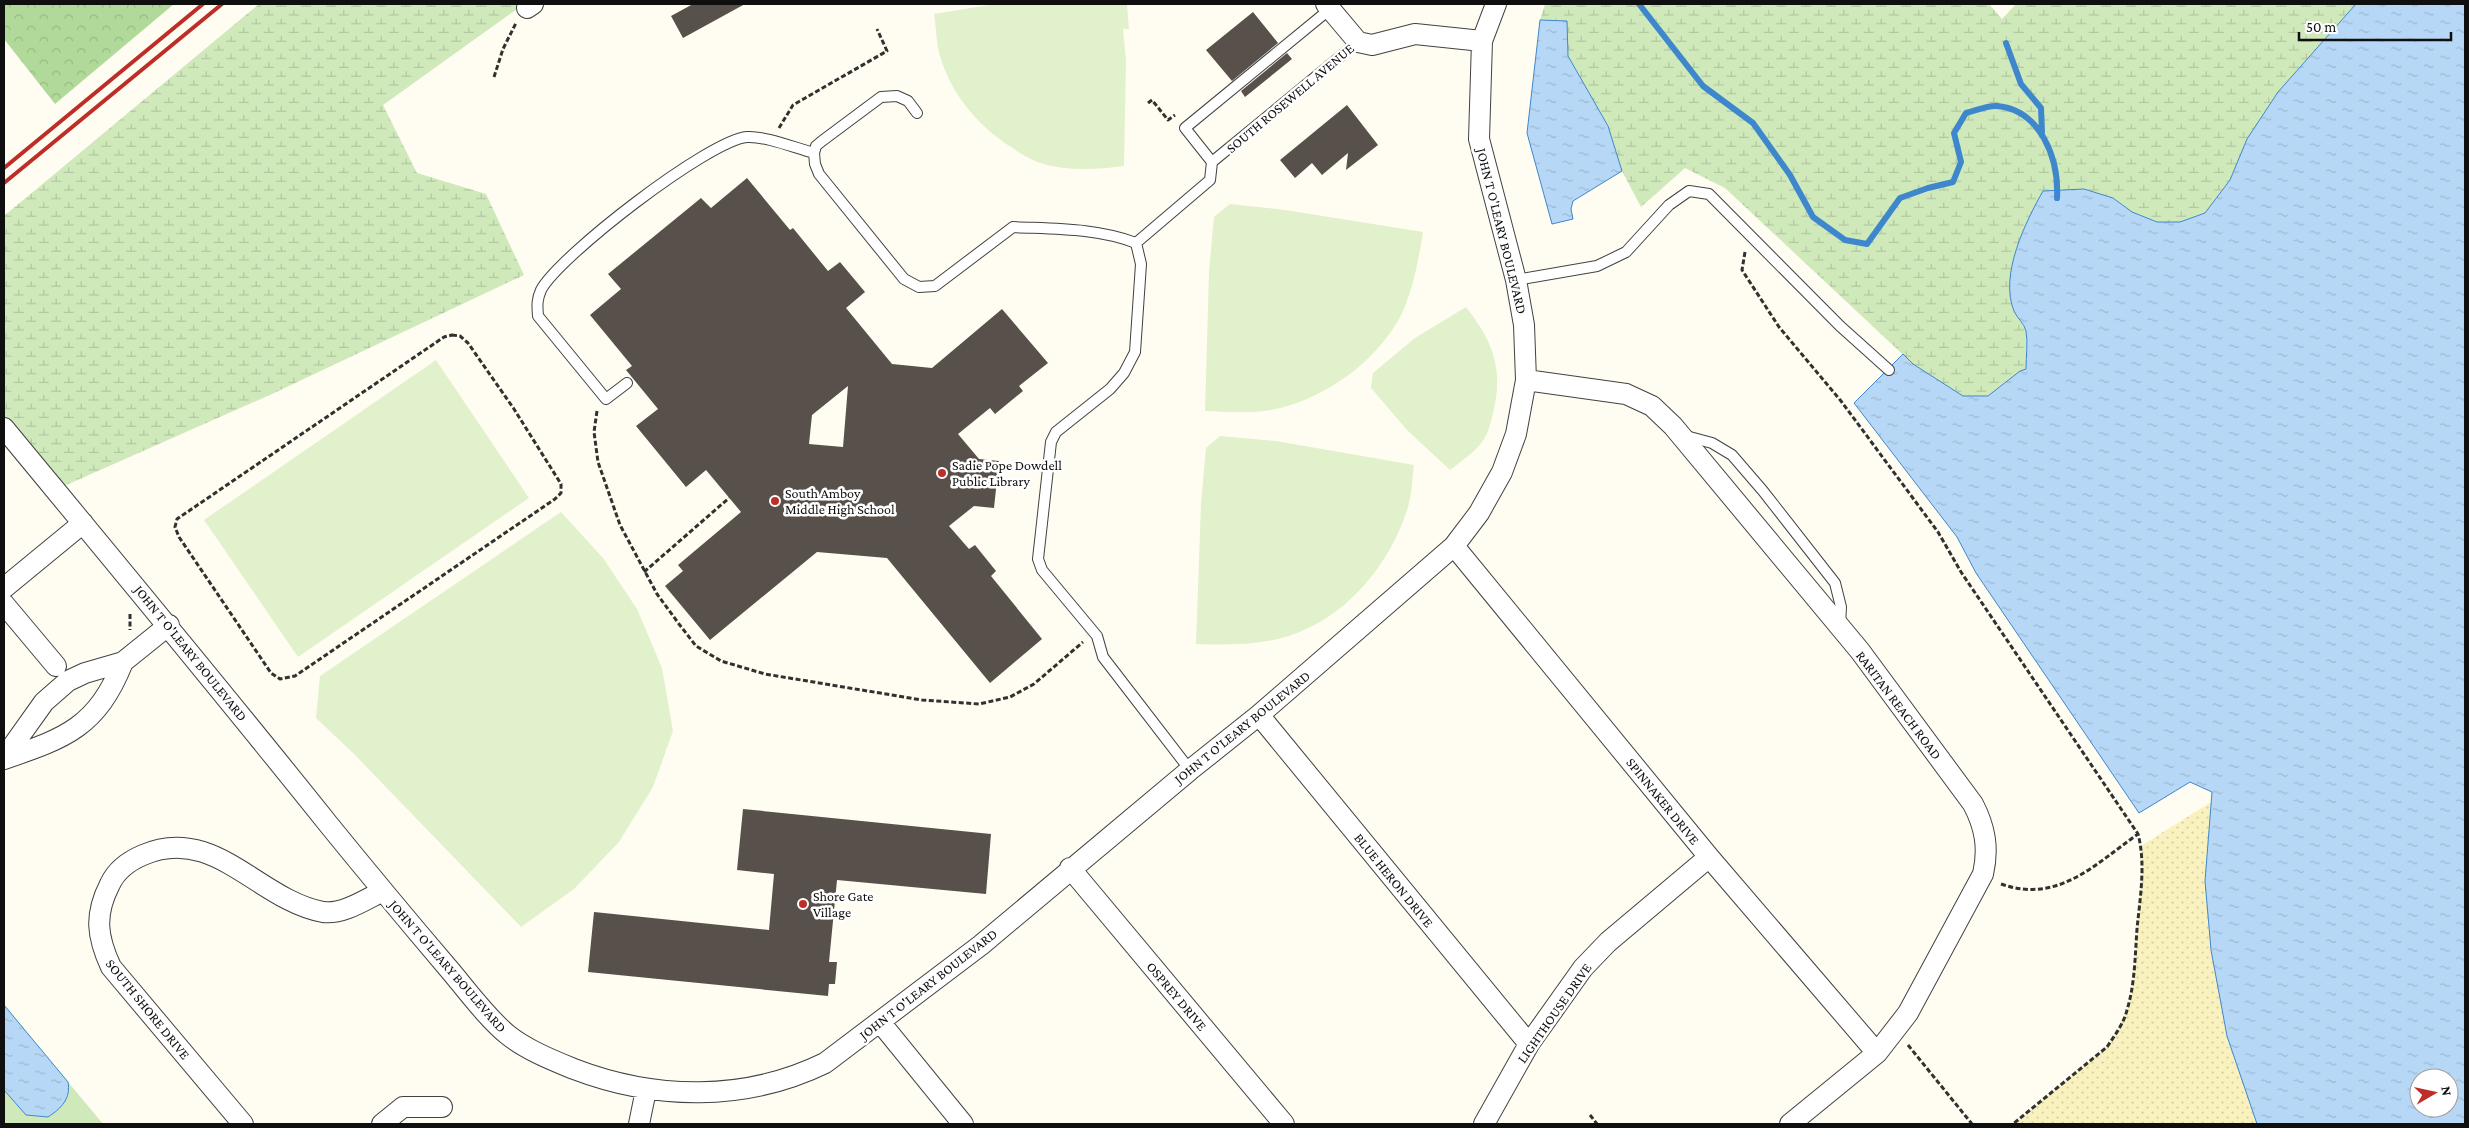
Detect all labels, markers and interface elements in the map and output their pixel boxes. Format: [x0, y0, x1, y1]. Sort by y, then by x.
scale bar [2299, 10, 2452, 42]
text: 50 m [2306, 19, 2336, 35]
street label: SOUTH ROSEWELL AVENUE [1223, 40, 1357, 156]
street label: JOHN T O'LEARY BOULEVARD [1473, 144, 1530, 316]
place label: Sadie Pope Dowdell Public Library [952, 457, 1062, 489]
marker: Sadie Pope Dowdell Public Library [936, 467, 948, 479]
place label: South Amboy Middle High School [785, 485, 895, 517]
marker: South Amboy Middle High School [769, 495, 781, 507]
street label: JOHN T O'LEARY BOULEVARD [130, 580, 251, 724]
street label: RARITAN REACH ROAD [1853, 648, 1945, 762]
street label: JOHN T O'LEARY BOULEVARD [1169, 667, 1313, 788]
street label: SPINNAKER DRIVE [1623, 754, 1703, 848]
street label: BLUE HERON DRIVE [1351, 830, 1437, 931]
place label: Shore Gate Village [813, 888, 874, 920]
street label: JOHN T O'LEARY BOULEVARD [385, 895, 510, 1036]
marker: Shore Gate Village [797, 898, 809, 910]
street label: JOHN T O'LEARY BOULEVARD [854, 925, 1000, 1044]
street label: SOUTH SHORE DRIVE [103, 956, 194, 1063]
street label: OSPREY DRIVE [1144, 958, 1211, 1034]
street label: LIGHTHOUSE DRIVE [1514, 960, 1595, 1066]
north arrow [2409, 1068, 2459, 1118]
text: N [2438, 1085, 2456, 1097]

